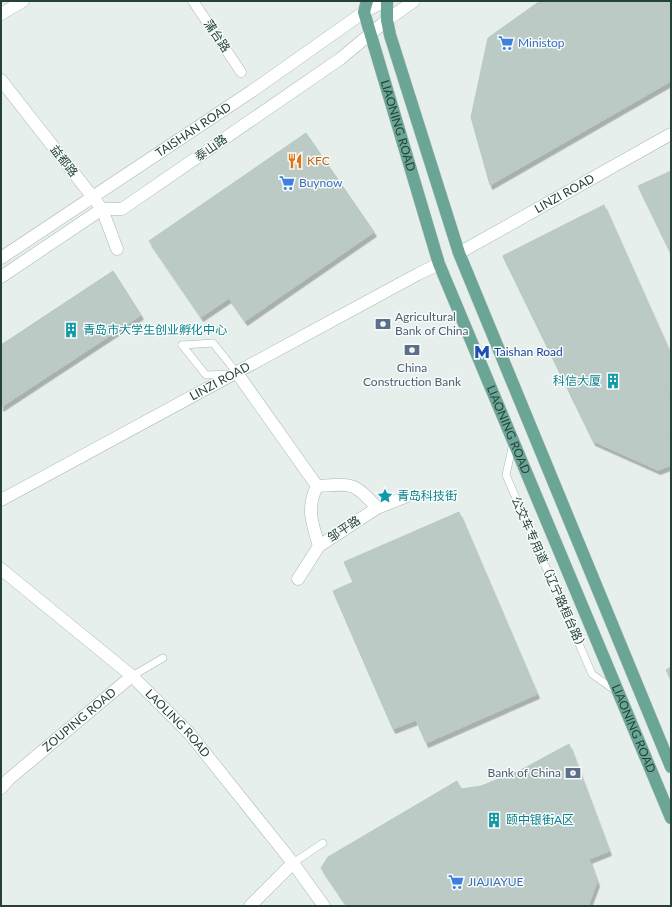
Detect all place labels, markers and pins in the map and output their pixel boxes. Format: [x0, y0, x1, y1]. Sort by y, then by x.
supermarket icon: Ministop [497, 34, 515, 52]
place label: Ministop [518, 35, 565, 50]
restaurant icon: KFC [286, 152, 304, 170]
place label: KFC [307, 153, 330, 168]
supermarket icon: Buynow [278, 174, 296, 192]
place label: Buynow [299, 175, 343, 190]
place label: Agricultural Bank of China [395, 309, 469, 338]
bank icon: Agricultural Bank of China [374, 315, 392, 333]
building icon: 青岛市大学生创业孵化中心 [62, 321, 80, 339]
place label: 青岛市大学生创业孵化中心 [83, 322, 227, 337]
bank icon: China Construction Bank [403, 341, 421, 359]
metro station icon: Taishan Road [473, 343, 491, 361]
place label: Taishan Road [494, 344, 563, 359]
place label: China Construction Bank [363, 360, 462, 389]
building icon: 科信大厦 [604, 372, 622, 390]
place label: 科信大厦 [553, 373, 601, 388]
place icon: 青岛科技街 [376, 487, 394, 505]
place label: 青岛科技街 [397, 488, 457, 503]
bank icon: Bank of China [564, 764, 582, 782]
place label: Bank of China [488, 765, 561, 780]
building icon: 颐中银街A区 [485, 811, 503, 829]
place label: 颐中银街A区 [506, 812, 574, 827]
supermarket icon: JIAJIAYUE [447, 873, 465, 891]
place label: JIAJIAYUE [468, 874, 524, 889]

